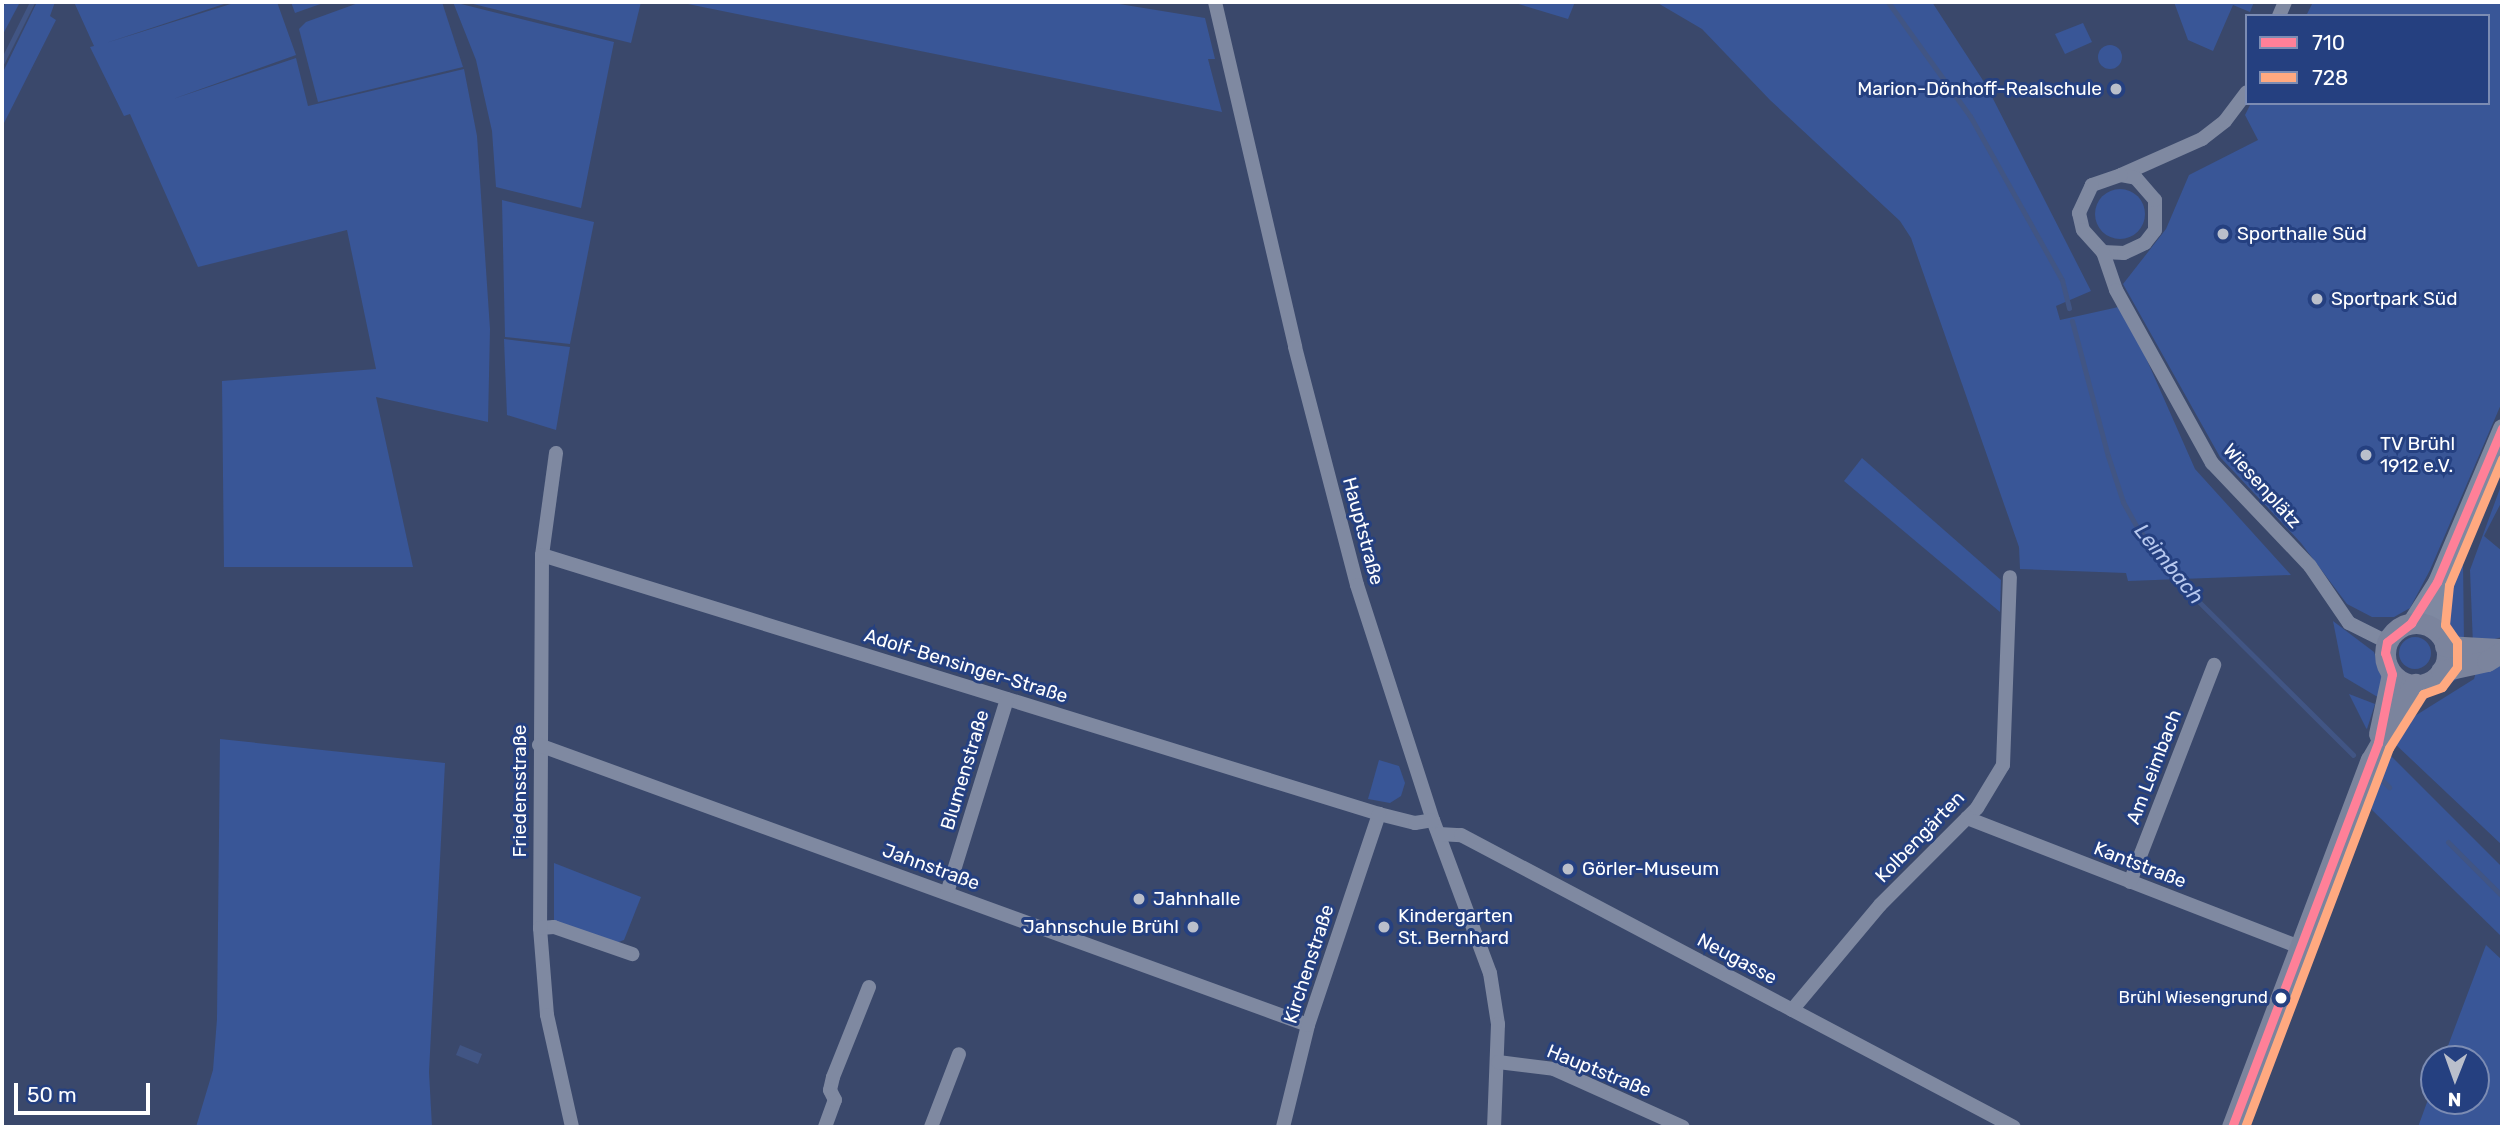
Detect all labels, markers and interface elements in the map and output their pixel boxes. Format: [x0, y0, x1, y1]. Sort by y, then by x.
legend [2245, 14, 2490, 105]
text: 710 [2312, 30, 2345, 55]
text: 728 [2312, 65, 2348, 90]
place label: Marion-Dönhoff-Realschule [1857, 78, 2102, 100]
marker: Marion-Dönhoff-Realschule [2108, 81, 2124, 97]
place label: Sporthalle Süd [2237, 223, 2367, 245]
marker: Sporthalle Süd [2215, 226, 2231, 242]
place label: Sportpark Süd [2331, 288, 2458, 310]
marker: Sportpark Süd [2309, 291, 2325, 307]
place label: TV Brühl 1912 e.V. [2380, 433, 2456, 477]
street label: Wiesenplätz [2218, 439, 2306, 533]
marker: TV Brühl 1912 e.V. [2358, 447, 2374, 463]
street label: Hauptstraße [1338, 475, 1388, 587]
water label: Leimbach [2129, 519, 2209, 609]
street label: Adolf-Bensinger-Straße [861, 624, 1071, 708]
street label: Blumenstraße [936, 707, 994, 833]
street label: Am Leimbach [2122, 707, 2186, 827]
street label: Friedensstraße [509, 725, 531, 857]
street label: Kolbengärten [1871, 786, 1969, 888]
street label: Kantstraße [2091, 837, 2189, 893]
street label: Jahnstraße [879, 839, 983, 895]
place label: Görler-Museum [1582, 858, 1719, 880]
marker: Görler-Museum [1560, 861, 1576, 877]
place label: Jahnhalle [1153, 888, 1240, 910]
marker: Jahnhalle [1131, 891, 1147, 907]
street label: Kirchenstraße [1279, 902, 1339, 1026]
place label: Kindergarten St. Bernhard [1398, 905, 1513, 949]
place label: Jahnschule Brühl [1023, 916, 1179, 938]
marker: Jahnschule Brühl [1185, 919, 1201, 935]
marker: Kindergarten St. Bernhard [1376, 919, 1392, 935]
street label: Neugasse [1693, 928, 1781, 990]
place label: Brühl Wiesengrund [2118, 988, 2268, 1008]
marker: Brühl Wiesengrund [2274, 991, 2288, 1005]
street label: Hauptstraße [1543, 1040, 1655, 1102]
north arrow [2420, 1045, 2490, 1115]
scale bar [18, 1070, 154, 1114]
text: 50 m [27, 1082, 77, 1107]
text: N [2448, 1088, 2462, 1111]

